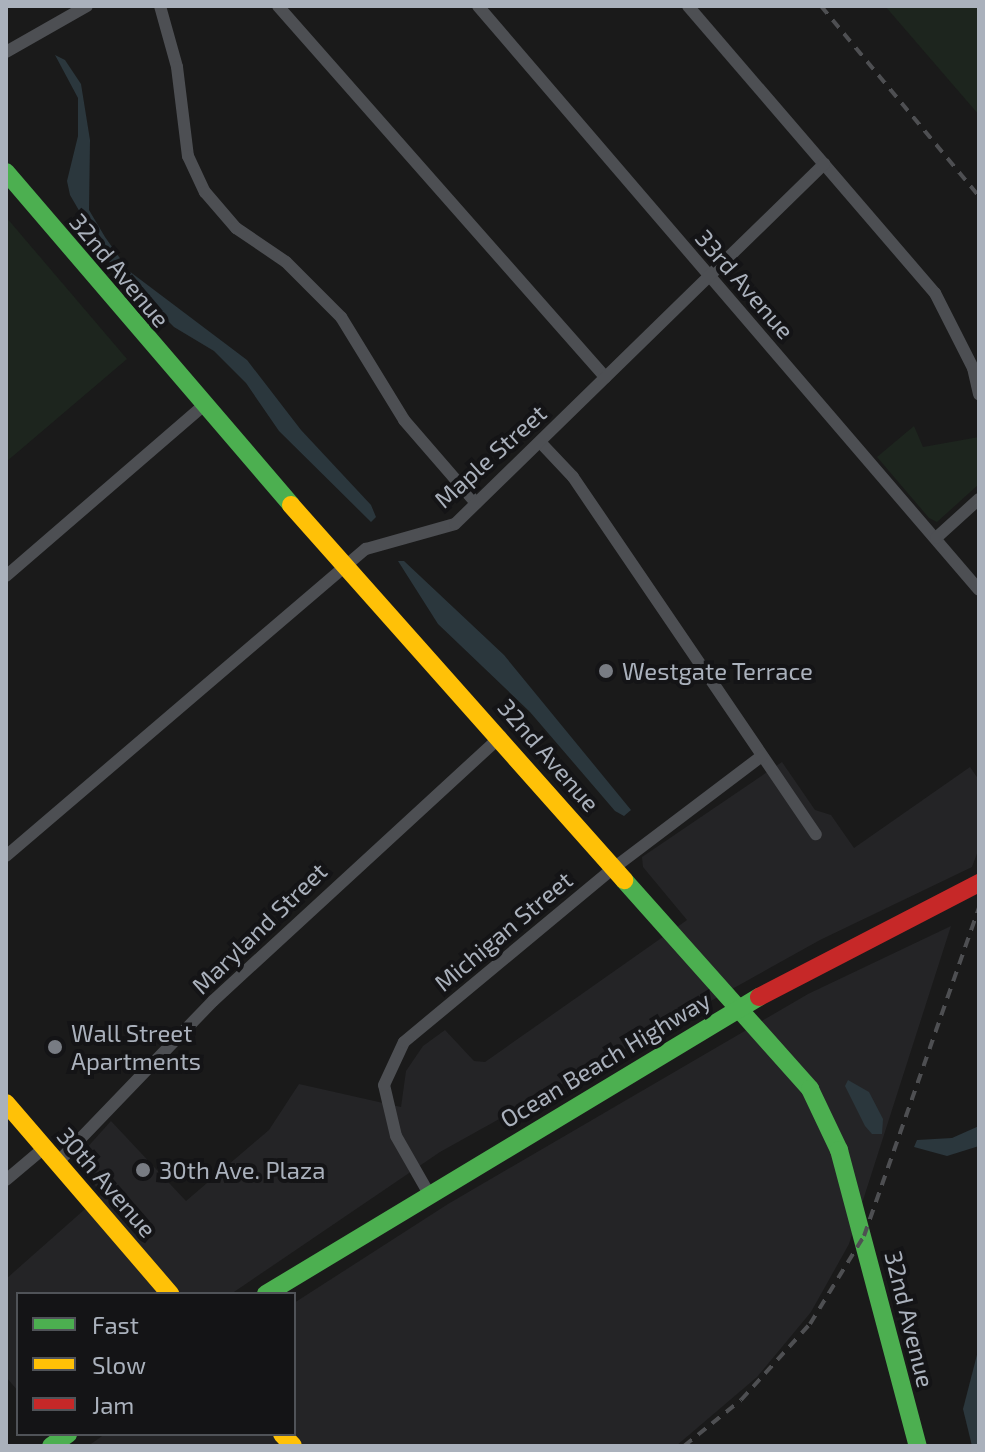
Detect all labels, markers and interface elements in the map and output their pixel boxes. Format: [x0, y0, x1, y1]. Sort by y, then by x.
street label: 32nd Avenue [64, 207, 176, 333]
street label: 33rd Avenue [690, 223, 800, 345]
street label: Maple Street [428, 398, 552, 514]
place label: Westgate Terrace [622, 657, 813, 685]
marker: Westgate Terrace [597, 662, 615, 680]
street label: 32nd Avenue [492, 693, 606, 817]
street label: Maryland Street [185, 856, 333, 1000]
street label: Michigan Street [428, 865, 578, 997]
street label: Ocean Beach Highway [495, 985, 715, 1133]
place label: Wall Street Apartments [71, 1019, 201, 1075]
marker: Wall Street Apartments [46, 1038, 64, 1056]
street label: 30th Avenue [51, 1121, 163, 1243]
place label: 30th Ave. Plaza [159, 1156, 326, 1184]
marker: 30th Ave. Plaza [134, 1161, 152, 1179]
street label: 32nd Avenue [879, 1247, 941, 1391]
legend [16, 1292, 296, 1436]
text: Fast [92, 1310, 139, 1339]
text: Slow [92, 1350, 146, 1379]
text: Jam [92, 1390, 134, 1419]

